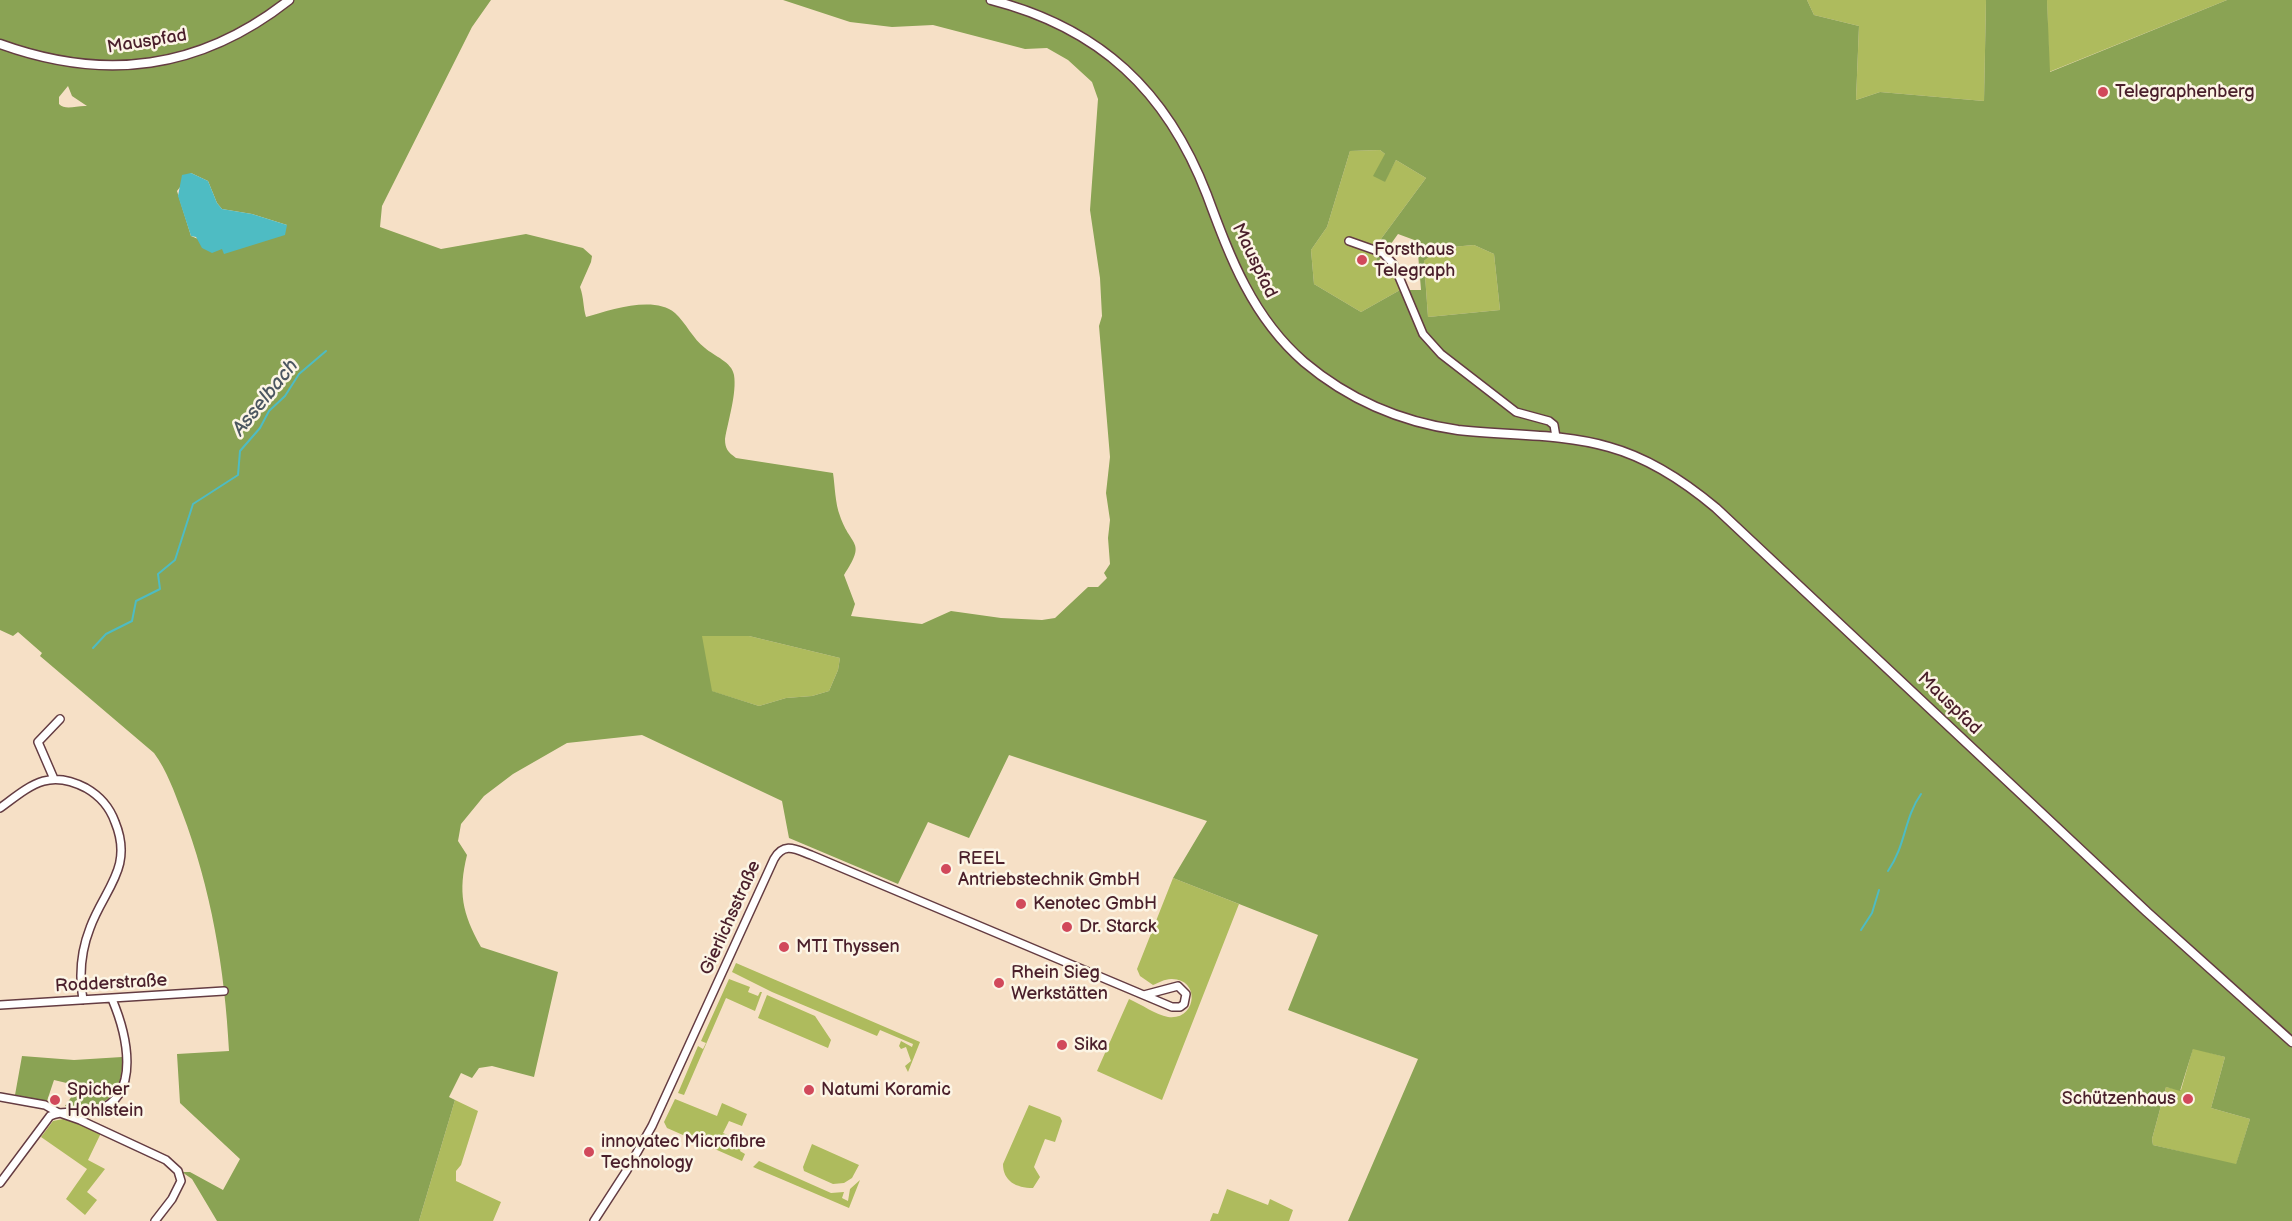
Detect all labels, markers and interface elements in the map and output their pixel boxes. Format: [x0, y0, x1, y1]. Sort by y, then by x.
street label: Mauspfad [106, 25, 188, 59]
place label: Telegraphenberg [2115, 81, 2255, 103]
marker: Telegraphenberg [2096, 85, 2110, 99]
street label: Mauspfad [1227, 220, 1281, 302]
place label: Forsthaus Telegraph [1374, 239, 1455, 282]
marker: Forsthaus Telegraph [1355, 253, 1369, 267]
water label: Asselbach [228, 355, 304, 441]
street label: Mauspfad [1913, 668, 1985, 740]
place label: REEL Antriebstechnik GmbH [958, 848, 1140, 890]
street label: Gierlichsstraße [696, 857, 766, 979]
marker: REEL Antriebstechnik GmbH [939, 862, 953, 876]
place label: Kenotec GmbH [1033, 893, 1157, 915]
marker: Kenotec GmbH [1014, 897, 1028, 911]
place label: Dr. Starck [1079, 916, 1157, 938]
marker: Dr. Starck [1060, 920, 1074, 934]
place label: MTI Thyssen [796, 936, 900, 958]
marker: MTI Thyssen [777, 940, 791, 954]
place label: Rhein Sieg Werkstätten [1011, 962, 1108, 1004]
street label: Rodderstraße [54, 970, 168, 998]
marker: Rhein Sieg Werkstätten [992, 976, 1006, 990]
place label: Sika [1074, 1034, 1108, 1056]
marker: Sika [1055, 1038, 1069, 1052]
place label: Spicher Hohlstein [67, 1079, 143, 1122]
place label: Natumi Koramic [821, 1079, 951, 1101]
marker: Natumi Koramic [802, 1083, 816, 1097]
place label: Schützenhaus [2062, 1088, 2176, 1110]
marker: Schützenhaus [2181, 1092, 2195, 1106]
marker: Spicher Hohlstein [48, 1093, 62, 1107]
place label: innovatec Microfibre Technology [601, 1131, 766, 1174]
marker: innovatec Microfibre Technology [582, 1145, 596, 1159]

